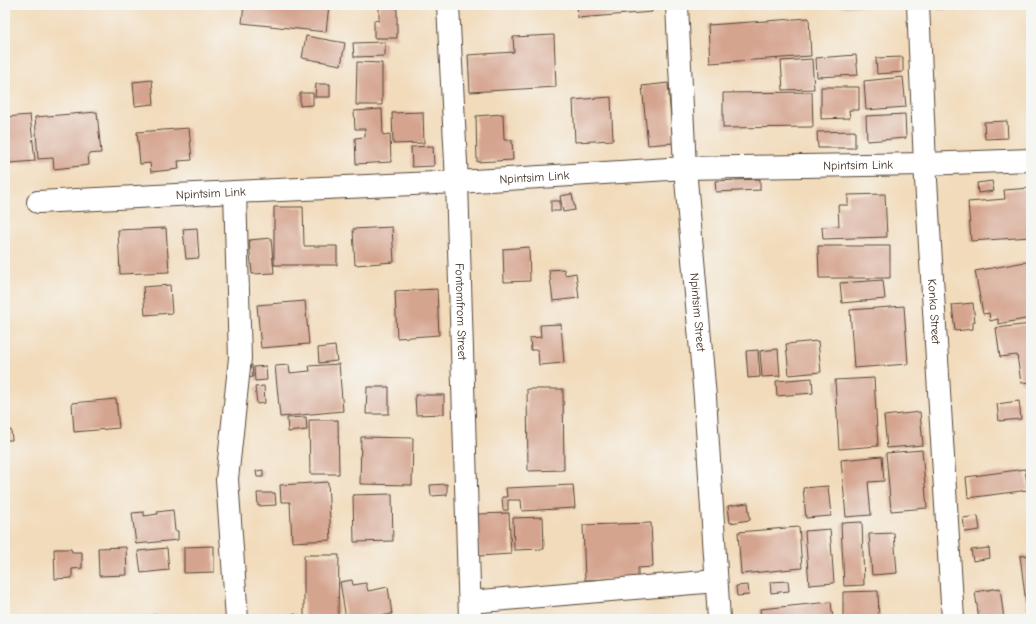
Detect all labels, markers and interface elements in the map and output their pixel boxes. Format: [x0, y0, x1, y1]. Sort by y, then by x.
street label: Npintsim Link [823, 158, 893, 173]
street label: Npintsim Link [499, 168, 570, 186]
street label: Npintsim Link [175, 185, 246, 202]
street label: Fontomfrom Street [452, 263, 469, 361]
street label: Npintsim Street [687, 272, 708, 353]
street label: Konka Street [925, 278, 943, 345]

